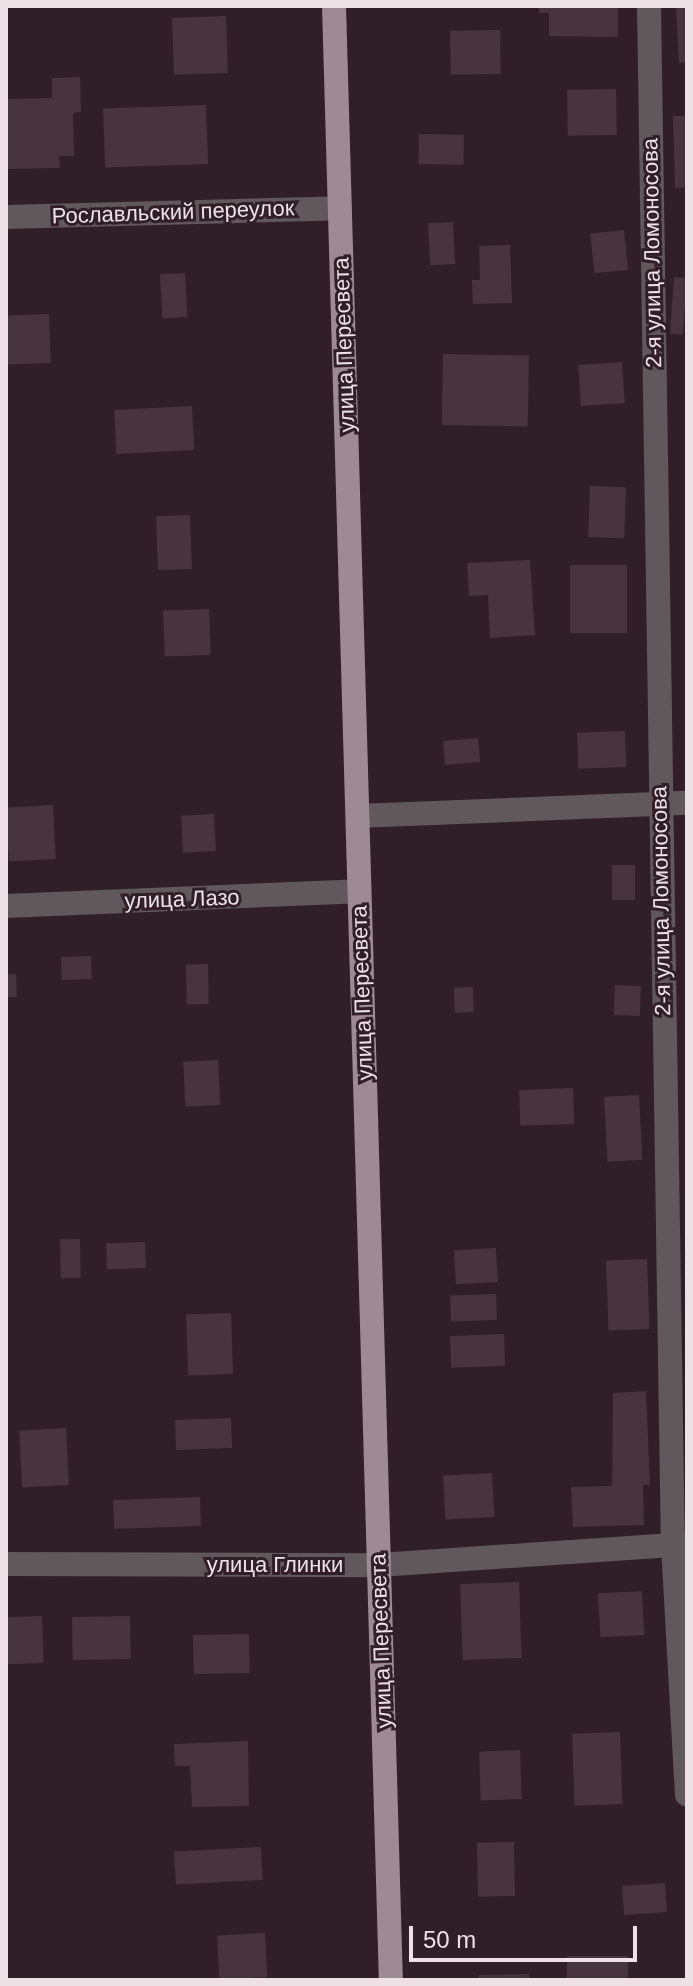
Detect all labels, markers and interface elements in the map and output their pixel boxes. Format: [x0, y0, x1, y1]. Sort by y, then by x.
street label: 2-я улица Ломоносова [637, 138, 667, 368]
street label: Рославльский переулок [51, 195, 295, 229]
street label: улица Пересвета [328, 257, 360, 433]
street label: 2-я улица Ломоносова [646, 786, 676, 1016]
street label: улица Лазо [124, 884, 240, 914]
street label: улица Пересвета [346, 905, 378, 1081]
street label: улица Глинки [207, 1552, 343, 1578]
street label: улица Пересвета [365, 1553, 397, 1729]
scale bar [413, 1910, 641, 1960]
text: 50 m [423, 1926, 476, 1953]

